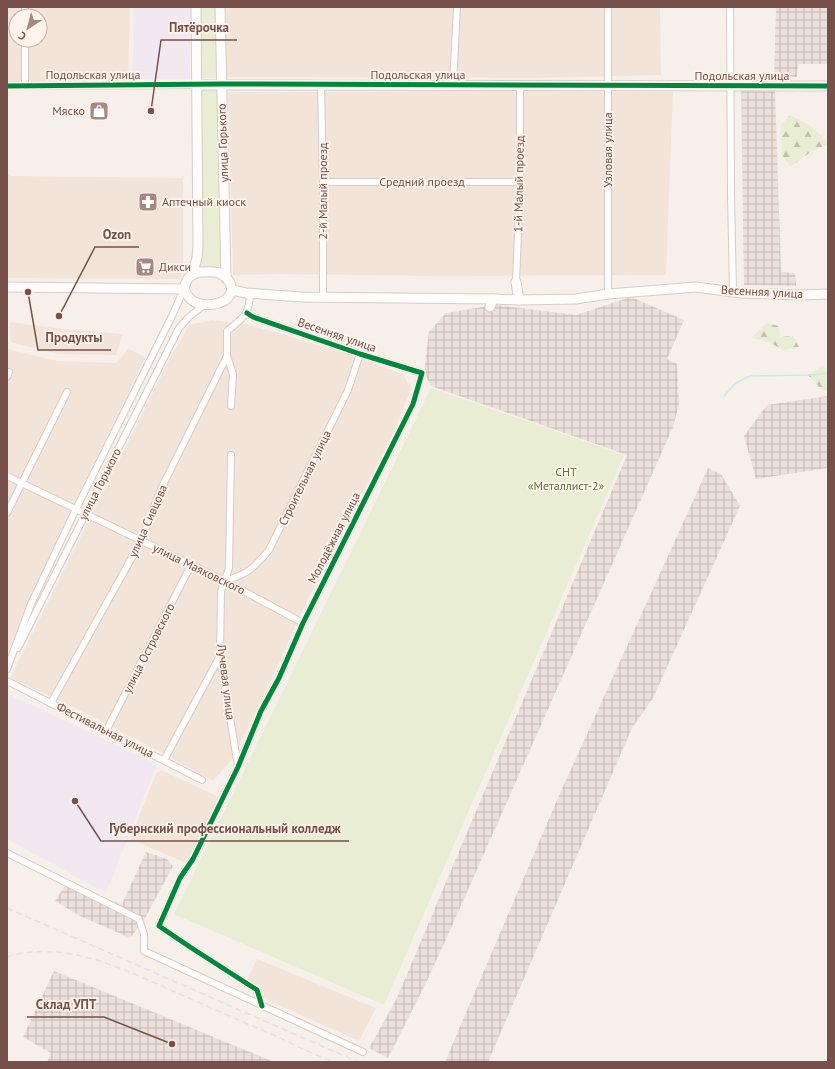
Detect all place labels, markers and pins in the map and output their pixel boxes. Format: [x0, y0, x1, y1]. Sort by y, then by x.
callout: Пятёрочка [161, 15, 237, 40]
shop icon: Мяско [88, 100, 110, 122]
place label: Мяско [52, 103, 85, 118]
pharmacy icon: Аптечный киоск [137, 191, 159, 213]
place label: Аптечный киоск [162, 194, 246, 209]
callout: Ozon [95, 222, 139, 247]
supermarket icon: Дикси [134, 256, 156, 278]
place label: Дикси [159, 259, 191, 274]
callout: Продукты [38, 325, 111, 350]
callout: Губернский профессиональный колледж [101, 816, 349, 841]
callout: Склад УПТ [27, 992, 104, 1017]

